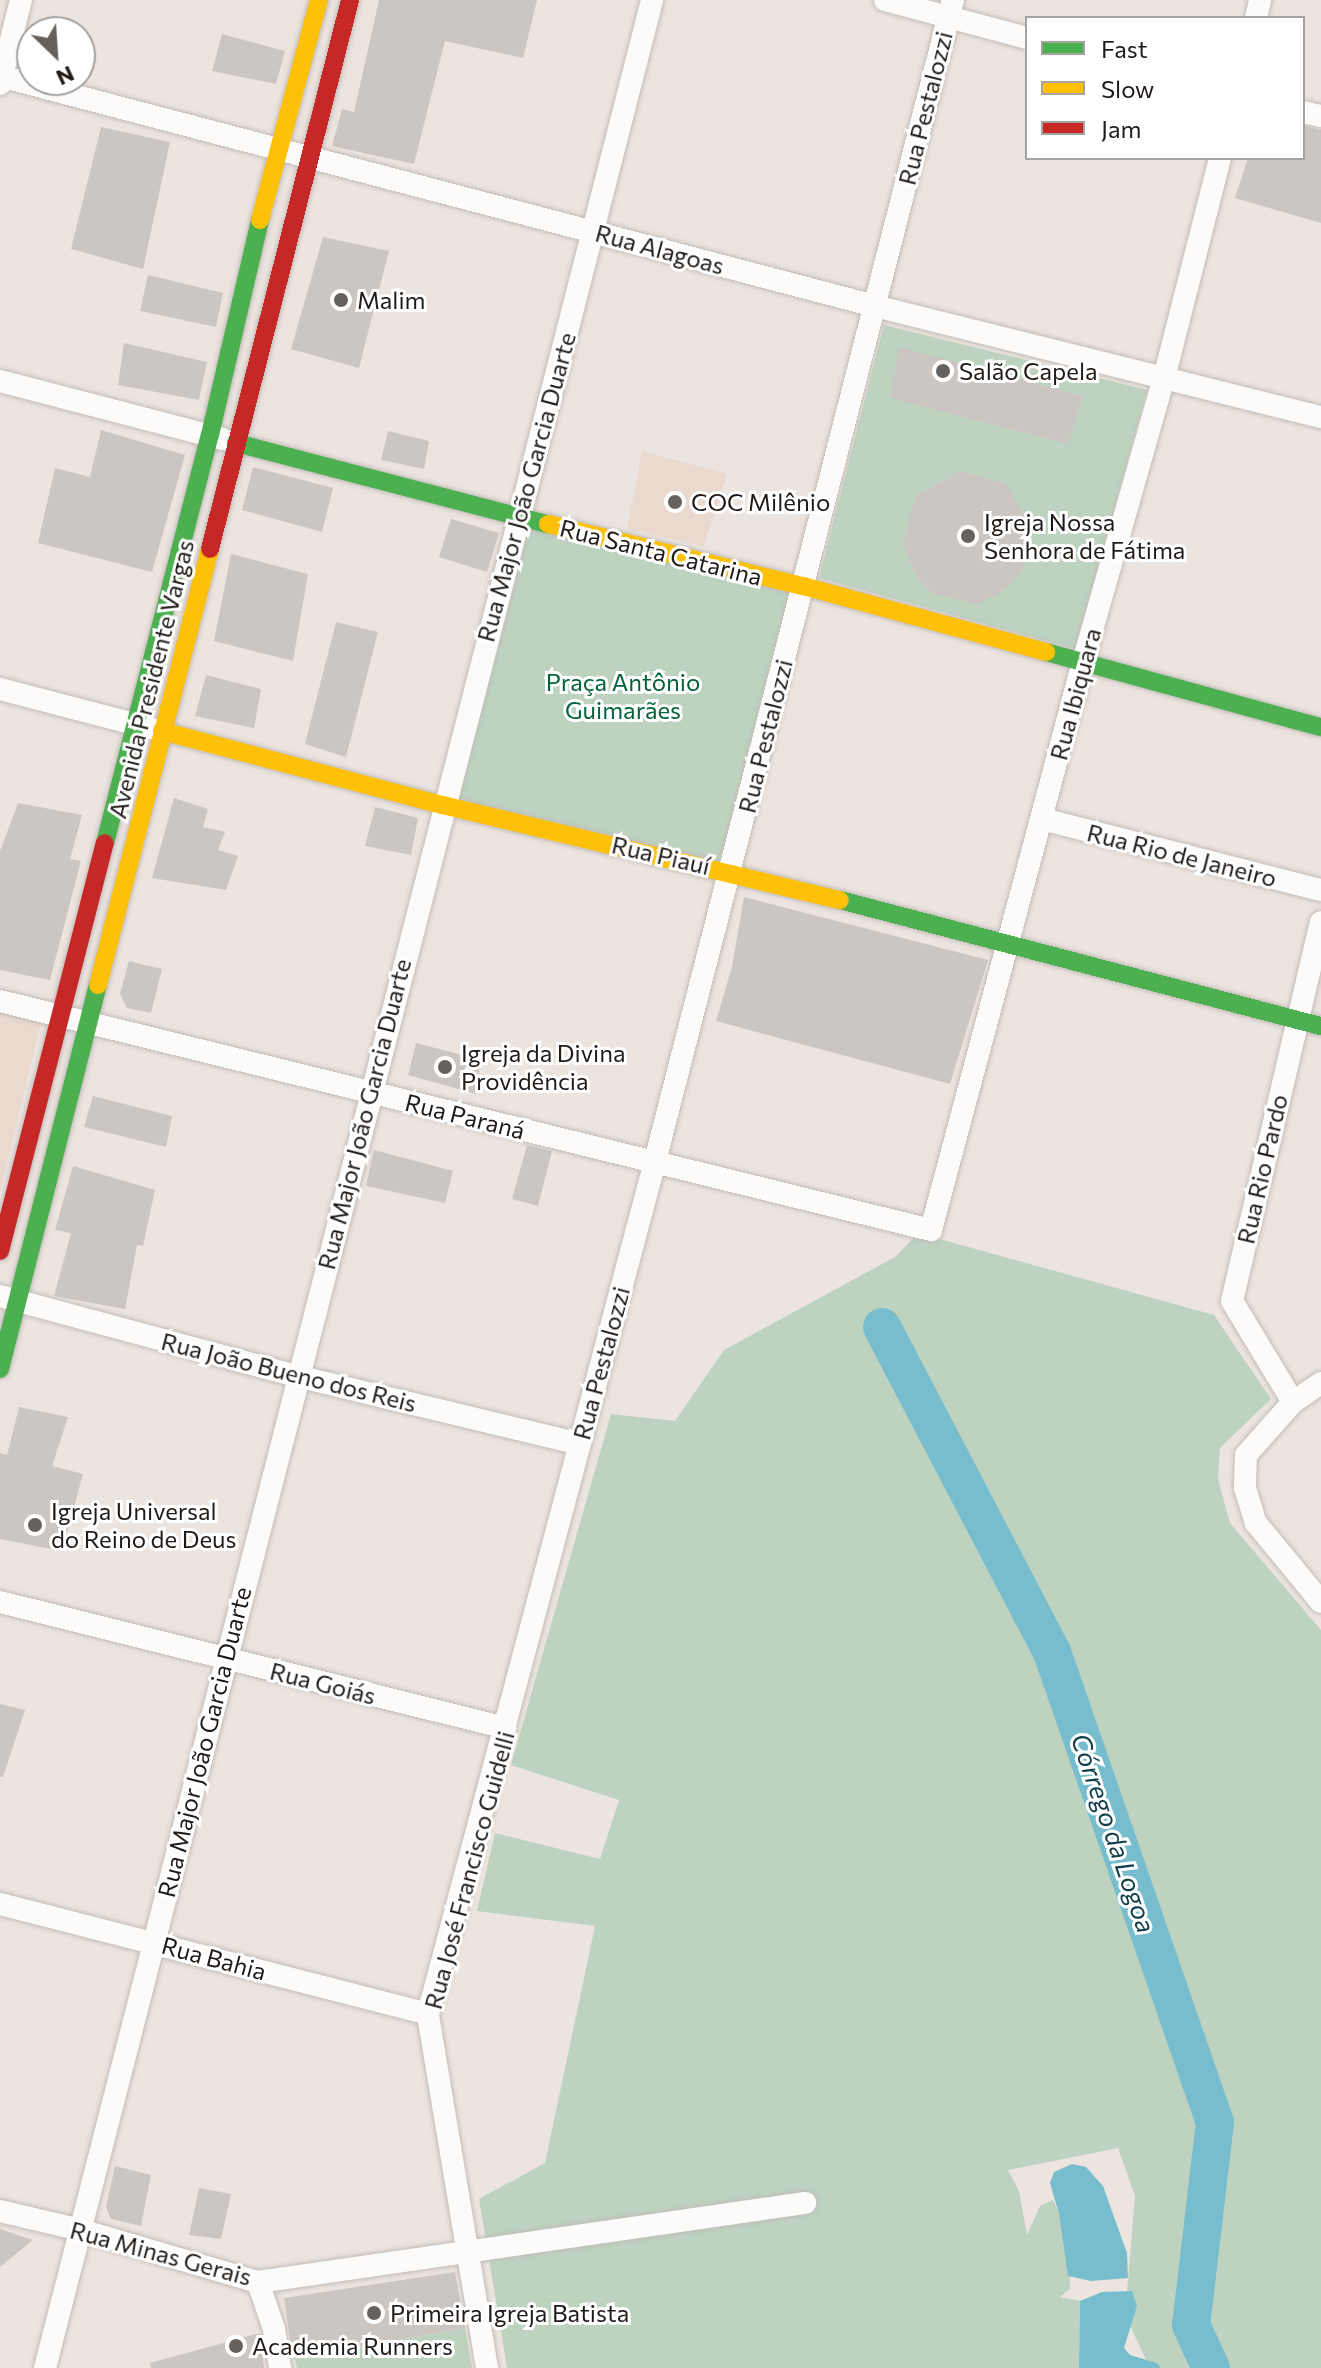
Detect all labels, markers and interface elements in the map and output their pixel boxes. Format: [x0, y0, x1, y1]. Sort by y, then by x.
north arrow [16, 16, 96, 96]
legend [1025, 16, 1305, 160]
street label: Rua Pestalozzi [892, 28, 958, 188]
text: Fast [1101, 34, 1148, 63]
text: N [52, 61, 79, 92]
text: Slow [1101, 74, 1154, 103]
text: Jam [1101, 114, 1141, 143]
street label: Rua Alagoas [592, 218, 728, 280]
place label: Malim [357, 286, 425, 314]
marker: Malim [332, 291, 350, 309]
street label: Rua Major João Garcia Duarte [471, 329, 581, 645]
place label: Salão Capela [959, 357, 1098, 385]
marker: Salão Capela [934, 362, 952, 380]
place label: COC Milênio [691, 488, 830, 516]
marker: COC Milênio [666, 493, 684, 511]
place label: Igreja Nossa Senhora de Fátima [984, 508, 1185, 564]
street label: Rua Santa Catarina [557, 513, 765, 591]
marker: Igreja Nossa Senhora de Fátima [959, 527, 977, 545]
street label: Avenida Presidente Vargas [102, 537, 200, 821]
street label: Rua Ibiquara [1044, 625, 1106, 763]
street label: Rua Pestalozzi [732, 656, 798, 816]
park label: Praça Antônio Guimarães [546, 668, 700, 724]
street label: Rua Rio de Janeiro [1084, 818, 1280, 892]
street label: Rua Piauí [609, 830, 713, 880]
street label: Rua Major João Garcia Duarte [311, 956, 417, 1272]
place label: Igreja da Divina Providência [461, 1039, 625, 1095]
marker: Igreja da Divina Providência [436, 1058, 454, 1076]
street label: Rua Paraná [402, 1087, 528, 1145]
street label: Rua Rio Pardo [1231, 1091, 1293, 1247]
street label: Rua Pestalozzi [567, 1283, 635, 1443]
street label: Rua João Bueno dos Reis [158, 1326, 420, 1418]
place label: Igreja Universal do Reino de Deus [51, 1497, 236, 1553]
marker: Igreja Universal do Reino de Deus [26, 1516, 44, 1534]
street label: Rua Major João Garcia Duarte [151, 1584, 257, 1900]
street label: Rua Goiás [267, 1656, 379, 1710]
street label: Rua José Francisco Guidelli [418, 1728, 520, 2012]
water label: Córrego da Logoa [1065, 1729, 1163, 1937]
street label: Rua Bahia [159, 1930, 269, 1986]
street label: Rua Minas Gerais [67, 2215, 255, 2291]
place label: Primeira Igreja Batista [390, 2299, 629, 2327]
marker: Primeira Igreja Batista [365, 2304, 383, 2322]
place label: Academia Runners [252, 2332, 453, 2360]
marker: Academia Runners [227, 2337, 245, 2355]

